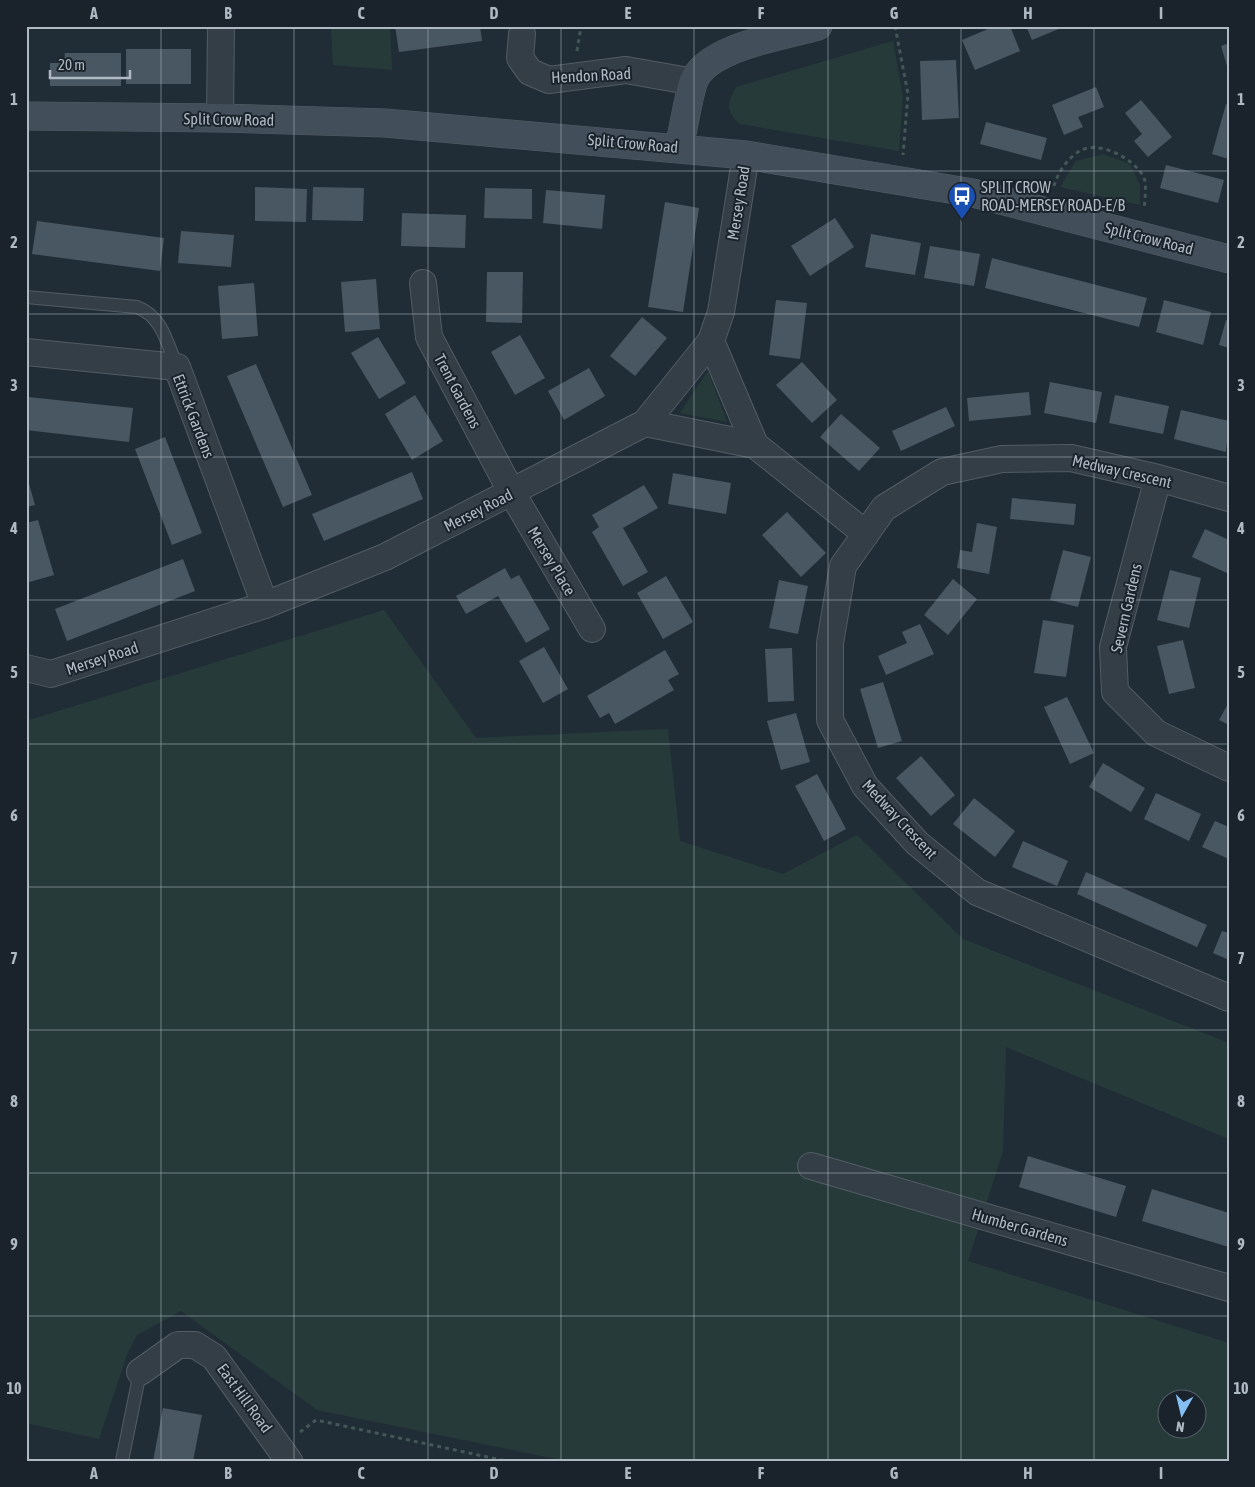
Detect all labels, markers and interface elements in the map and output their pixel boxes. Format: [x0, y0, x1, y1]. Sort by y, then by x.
text: A [89, 4, 98, 22]
text: B [224, 4, 232, 22]
text: C [357, 4, 365, 22]
text: D [490, 4, 499, 22]
text: E [625, 4, 632, 22]
text: F [758, 4, 765, 22]
text: G [890, 4, 899, 22]
text: H [1023, 4, 1033, 22]
text: I [1159, 4, 1163, 22]
scale bar [50, 48, 130, 80]
text: 20 m [58, 56, 85, 73]
street label: Hendon Road [551, 64, 631, 86]
text: 1 [10, 90, 18, 108]
text: 1 [1237, 90, 1245, 108]
street label: Split Crow Road [184, 109, 274, 130]
street label: Split Crow Road [587, 130, 679, 157]
street label: Mersey Road [723, 165, 754, 242]
place label: SPLIT CROW ROAD-MERSEY ROAD-E/B [981, 178, 1126, 214]
bus stop icon: SPLIT CROW ROAD-MERSEY ROAD-E/B [947, 181, 977, 220]
street label: Split Crow Road [1103, 218, 1195, 259]
text: 2 [10, 233, 18, 251]
text: 2 [1237, 233, 1245, 251]
street label: Trent Gardens [431, 351, 485, 432]
street label: Ettrick Gardens [170, 371, 218, 461]
text: 3 [10, 376, 18, 394]
text: 3 [1237, 376, 1245, 394]
street label: Medway Crescent [1070, 451, 1174, 492]
street label: Mersey Road [441, 485, 516, 536]
text: 4 [9, 519, 18, 537]
text: 4 [1236, 519, 1245, 537]
street label: Mersey Place [524, 523, 580, 599]
street label: Severn Gardens [1107, 561, 1145, 654]
street label: Mersey Road [64, 638, 141, 679]
text: 5 [10, 663, 18, 681]
text: 5 [1237, 663, 1245, 681]
street label: Medway Crescent [858, 776, 941, 863]
text: 6 [10, 806, 18, 824]
text: 6 [1237, 806, 1245, 824]
text: 7 [10, 949, 18, 967]
text: 7 [1237, 949, 1245, 967]
text: 8 [10, 1092, 18, 1110]
text: 8 [1237, 1092, 1245, 1110]
street label: Humber Gardens [970, 1205, 1070, 1249]
text: 9 [10, 1235, 18, 1253]
text: 9 [1237, 1235, 1245, 1253]
street label: East Hill Road [214, 1360, 276, 1436]
text: 10 [6, 1379, 22, 1397]
text: 10 [1233, 1379, 1249, 1397]
north arrow [1158, 1390, 1208, 1440]
text: N [1175, 1418, 1185, 1435]
text: A [89, 1464, 98, 1482]
text: B [224, 1464, 232, 1482]
text: C [357, 1464, 365, 1482]
text: D [490, 1464, 499, 1482]
text: E [625, 1464, 632, 1482]
text: F [758, 1464, 765, 1482]
text: G [890, 1464, 899, 1482]
text: H [1023, 1464, 1033, 1482]
text: I [1159, 1464, 1163, 1482]

